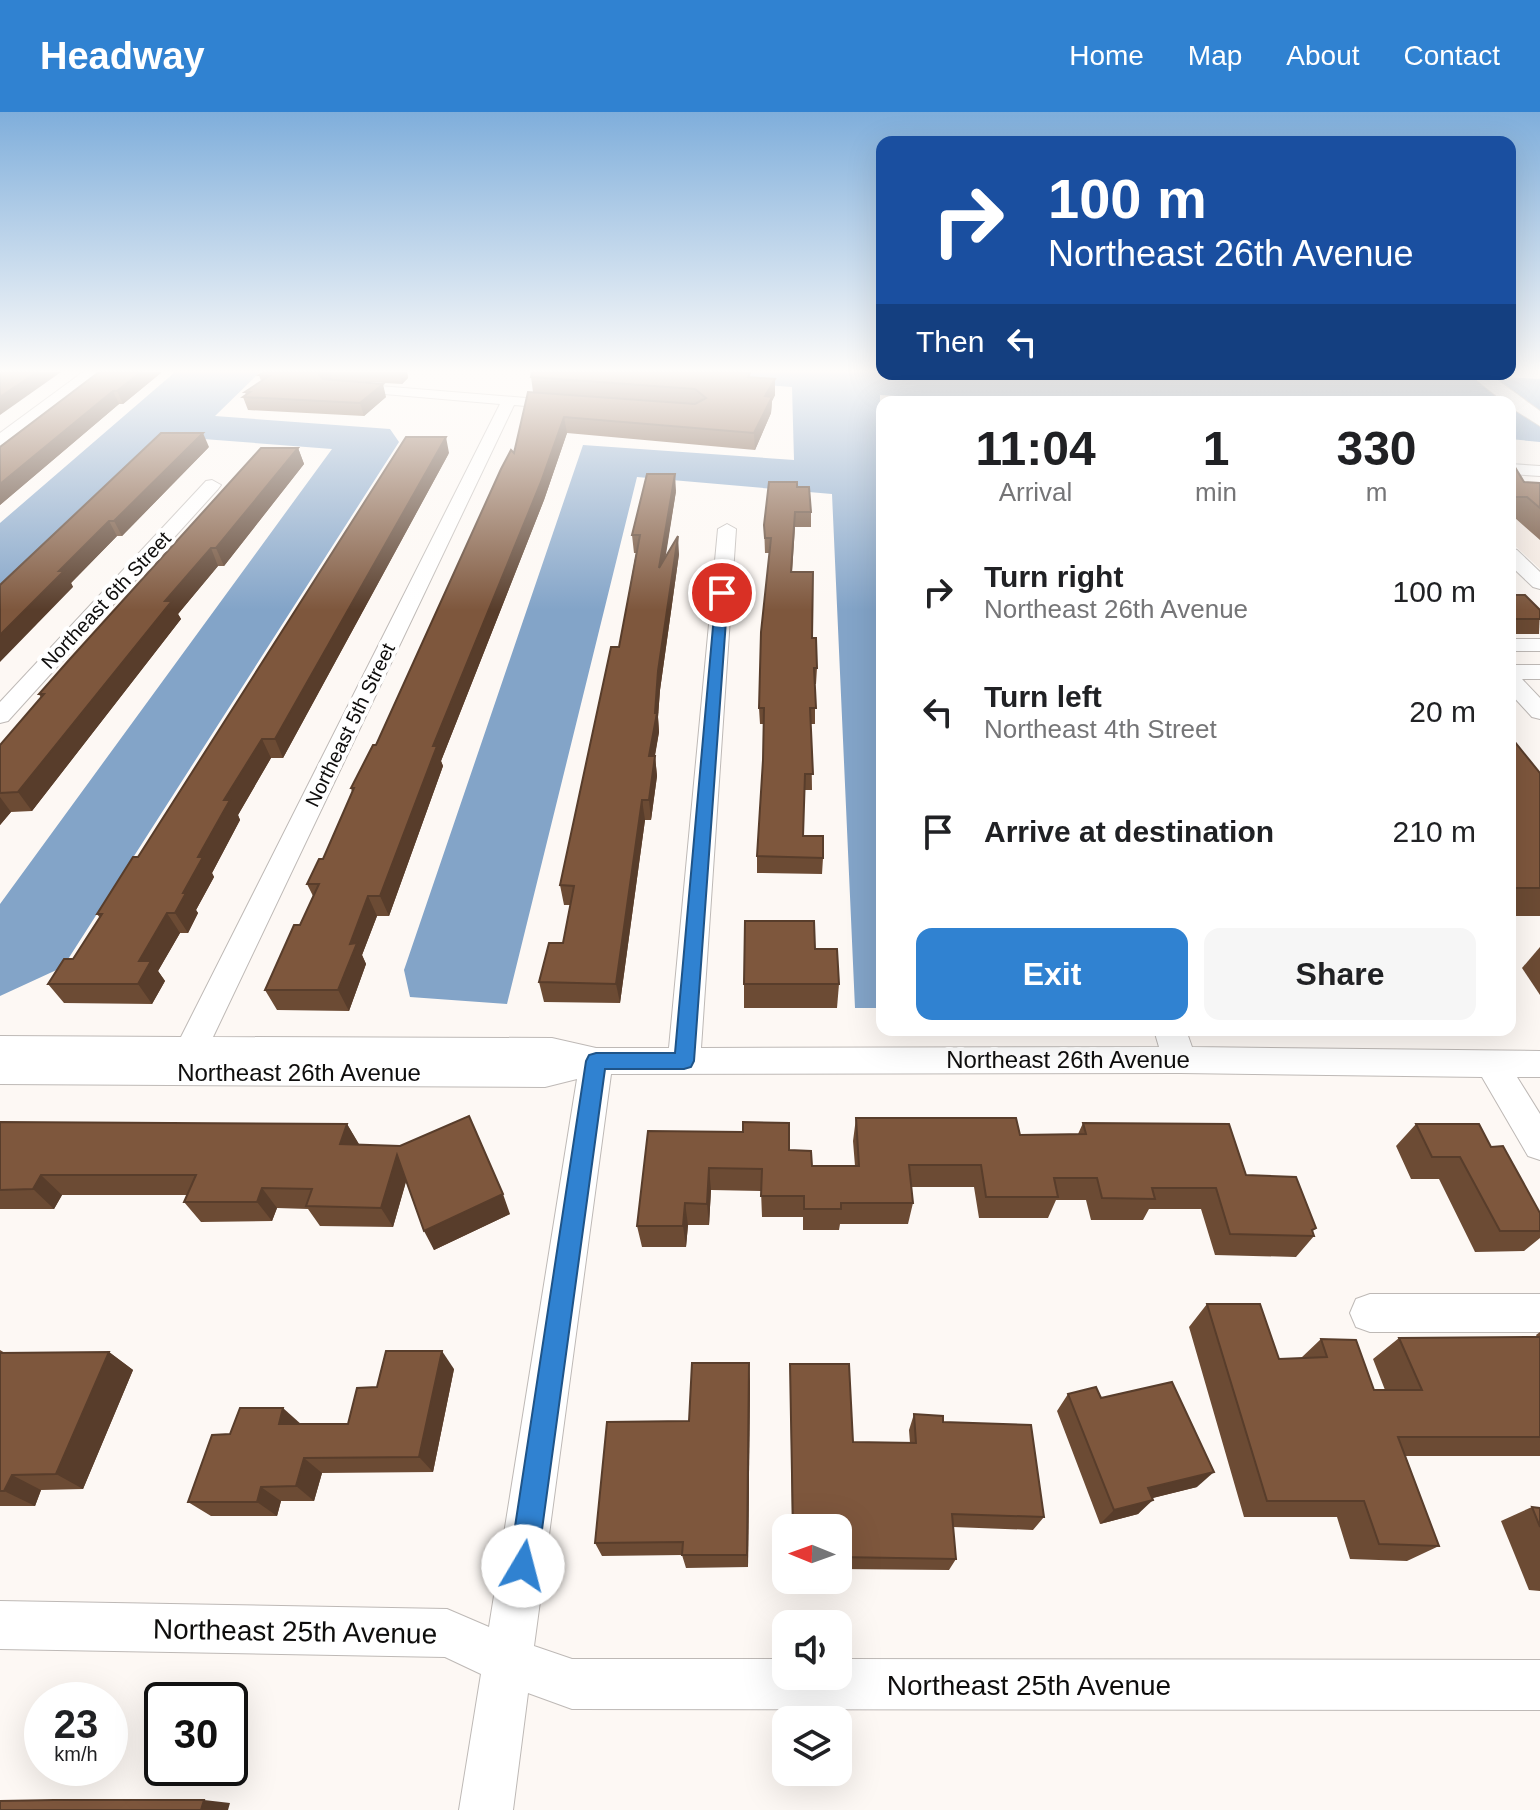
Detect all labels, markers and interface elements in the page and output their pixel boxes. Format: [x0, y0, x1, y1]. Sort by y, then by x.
text: Headway [40, 35, 205, 77]
text: Home [1069, 40, 1144, 71]
text: Map [1188, 40, 1242, 71]
text: About [1286, 40, 1360, 71]
text: Contact [1404, 40, 1500, 71]
text: 100 m [1048, 167, 1207, 230]
icon: right [916, 168, 1020, 272]
text: Northeast 26th Avenue [1048, 233, 1414, 274]
icon: left [1000, 320, 1044, 364]
text: Then [916, 325, 984, 358]
text: 11:04 [975, 422, 1096, 475]
text: 1 [1203, 422, 1229, 475]
text: 330 [1336, 422, 1417, 475]
text: Arrival [999, 477, 1072, 507]
text: min [1195, 477, 1237, 507]
text: m [1366, 477, 1387, 507]
street label: Northeast 6th Street [37, 527, 175, 673]
pin [688, 559, 756, 627]
text: Turn right [984, 560, 1123, 593]
icon: right [916, 570, 960, 614]
icon: arrive [700, 571, 744, 615]
text: 100 m [1393, 575, 1476, 608]
text: Northeast 26th Avenue [984, 594, 1248, 624]
street label: Northeast 5th Street [301, 639, 399, 810]
text: Turn left [984, 680, 1102, 713]
icon: left [916, 690, 960, 734]
text: 20 m [1409, 695, 1476, 728]
text: Northeast 4th Street [984, 714, 1217, 744]
icon: arrive [916, 810, 960, 854]
text: Arrive at destination [984, 815, 1274, 848]
text: 210 m [1393, 815, 1476, 848]
button: Exit [916, 928, 1188, 1020]
button: Share [1204, 928, 1476, 1020]
street label: Northeast 26th Avenue [946, 1046, 1190, 1073]
street label: Northeast 26th Avenue [177, 1059, 421, 1086]
north arrow [772, 1514, 852, 1594]
map controls [772, 1514, 852, 1786]
position arrow [481, 1524, 565, 1608]
button: sound [772, 1610, 852, 1690]
street label: Northeast 25th Avenue [153, 1614, 437, 1649]
street label: Northeast 25th Avenue [887, 1670, 1171, 1701]
speed limit sign: 30 [144, 1682, 248, 1786]
text: 23 [54, 1702, 98, 1746]
button: layers [772, 1706, 852, 1786]
text: km/h [54, 1743, 98, 1765]

